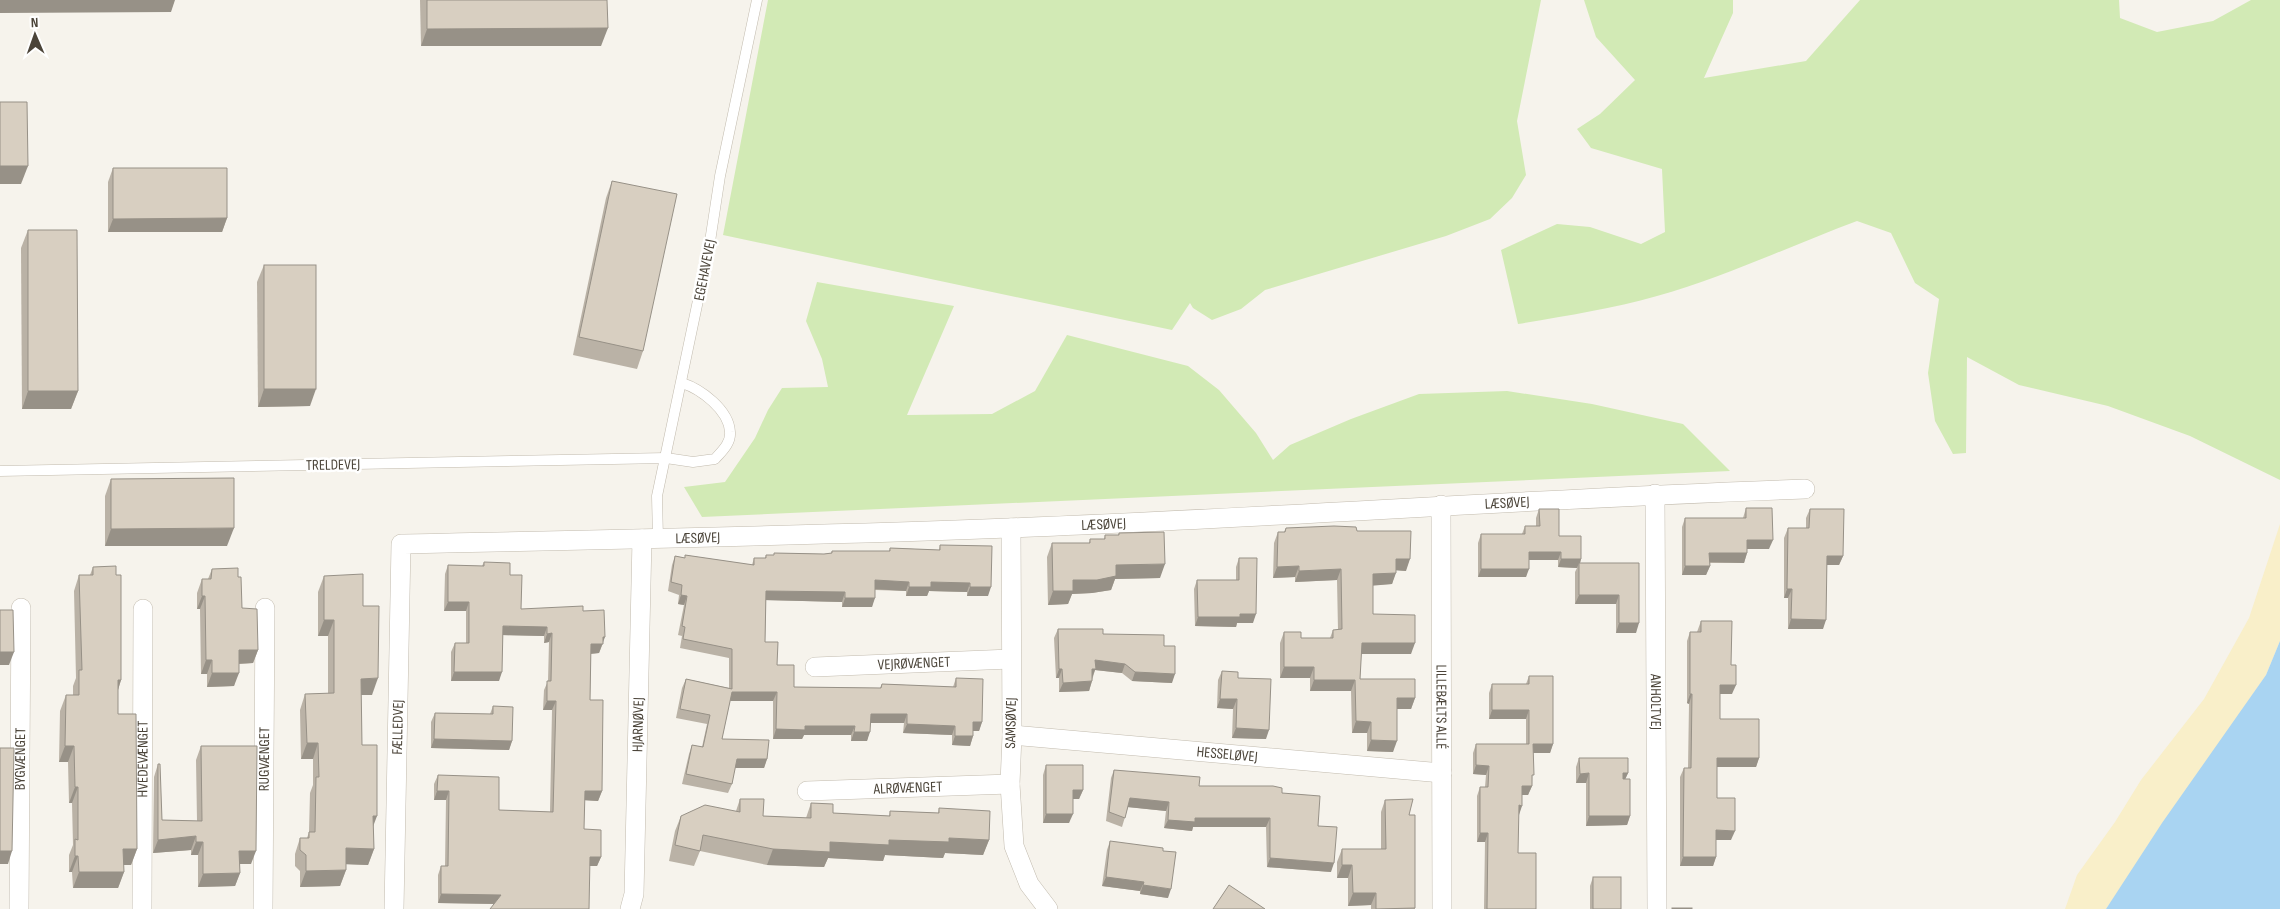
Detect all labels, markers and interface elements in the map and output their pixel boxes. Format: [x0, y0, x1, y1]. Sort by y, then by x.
north arrow [10, 10, 60, 60]
text: N [31, 14, 39, 31]
street label: EGEHAVEVEJ [690, 238, 720, 302]
street label: TRELDEVEJ [306, 455, 360, 475]
street label: LÆSØVEJ [1484, 492, 1530, 513]
street label: LÆSØVEJ [1081, 513, 1127, 535]
street label: LÆSØVEJ [675, 528, 721, 548]
street label: VEJRØVÆNGET [877, 652, 951, 674]
street label: LILLEBÆLTS ALLÉ [1432, 664, 1451, 750]
street label: ANHOLTVEJ [1646, 673, 1666, 730]
street label: HJARNØVEJ [628, 697, 648, 752]
street label: SAMSØVEJ [1001, 697, 1021, 749]
street label: FÆLLEDVEJ [387, 699, 408, 755]
street label: HVEDEVÆNGET [133, 721, 152, 797]
street label: RUGVÆNGET [254, 727, 274, 791]
street label: BYGVÆNGET [10, 728, 30, 790]
street label: HESSELØVEJ [1196, 742, 1258, 766]
street label: ALRØVÆNGET [872, 777, 943, 798]

